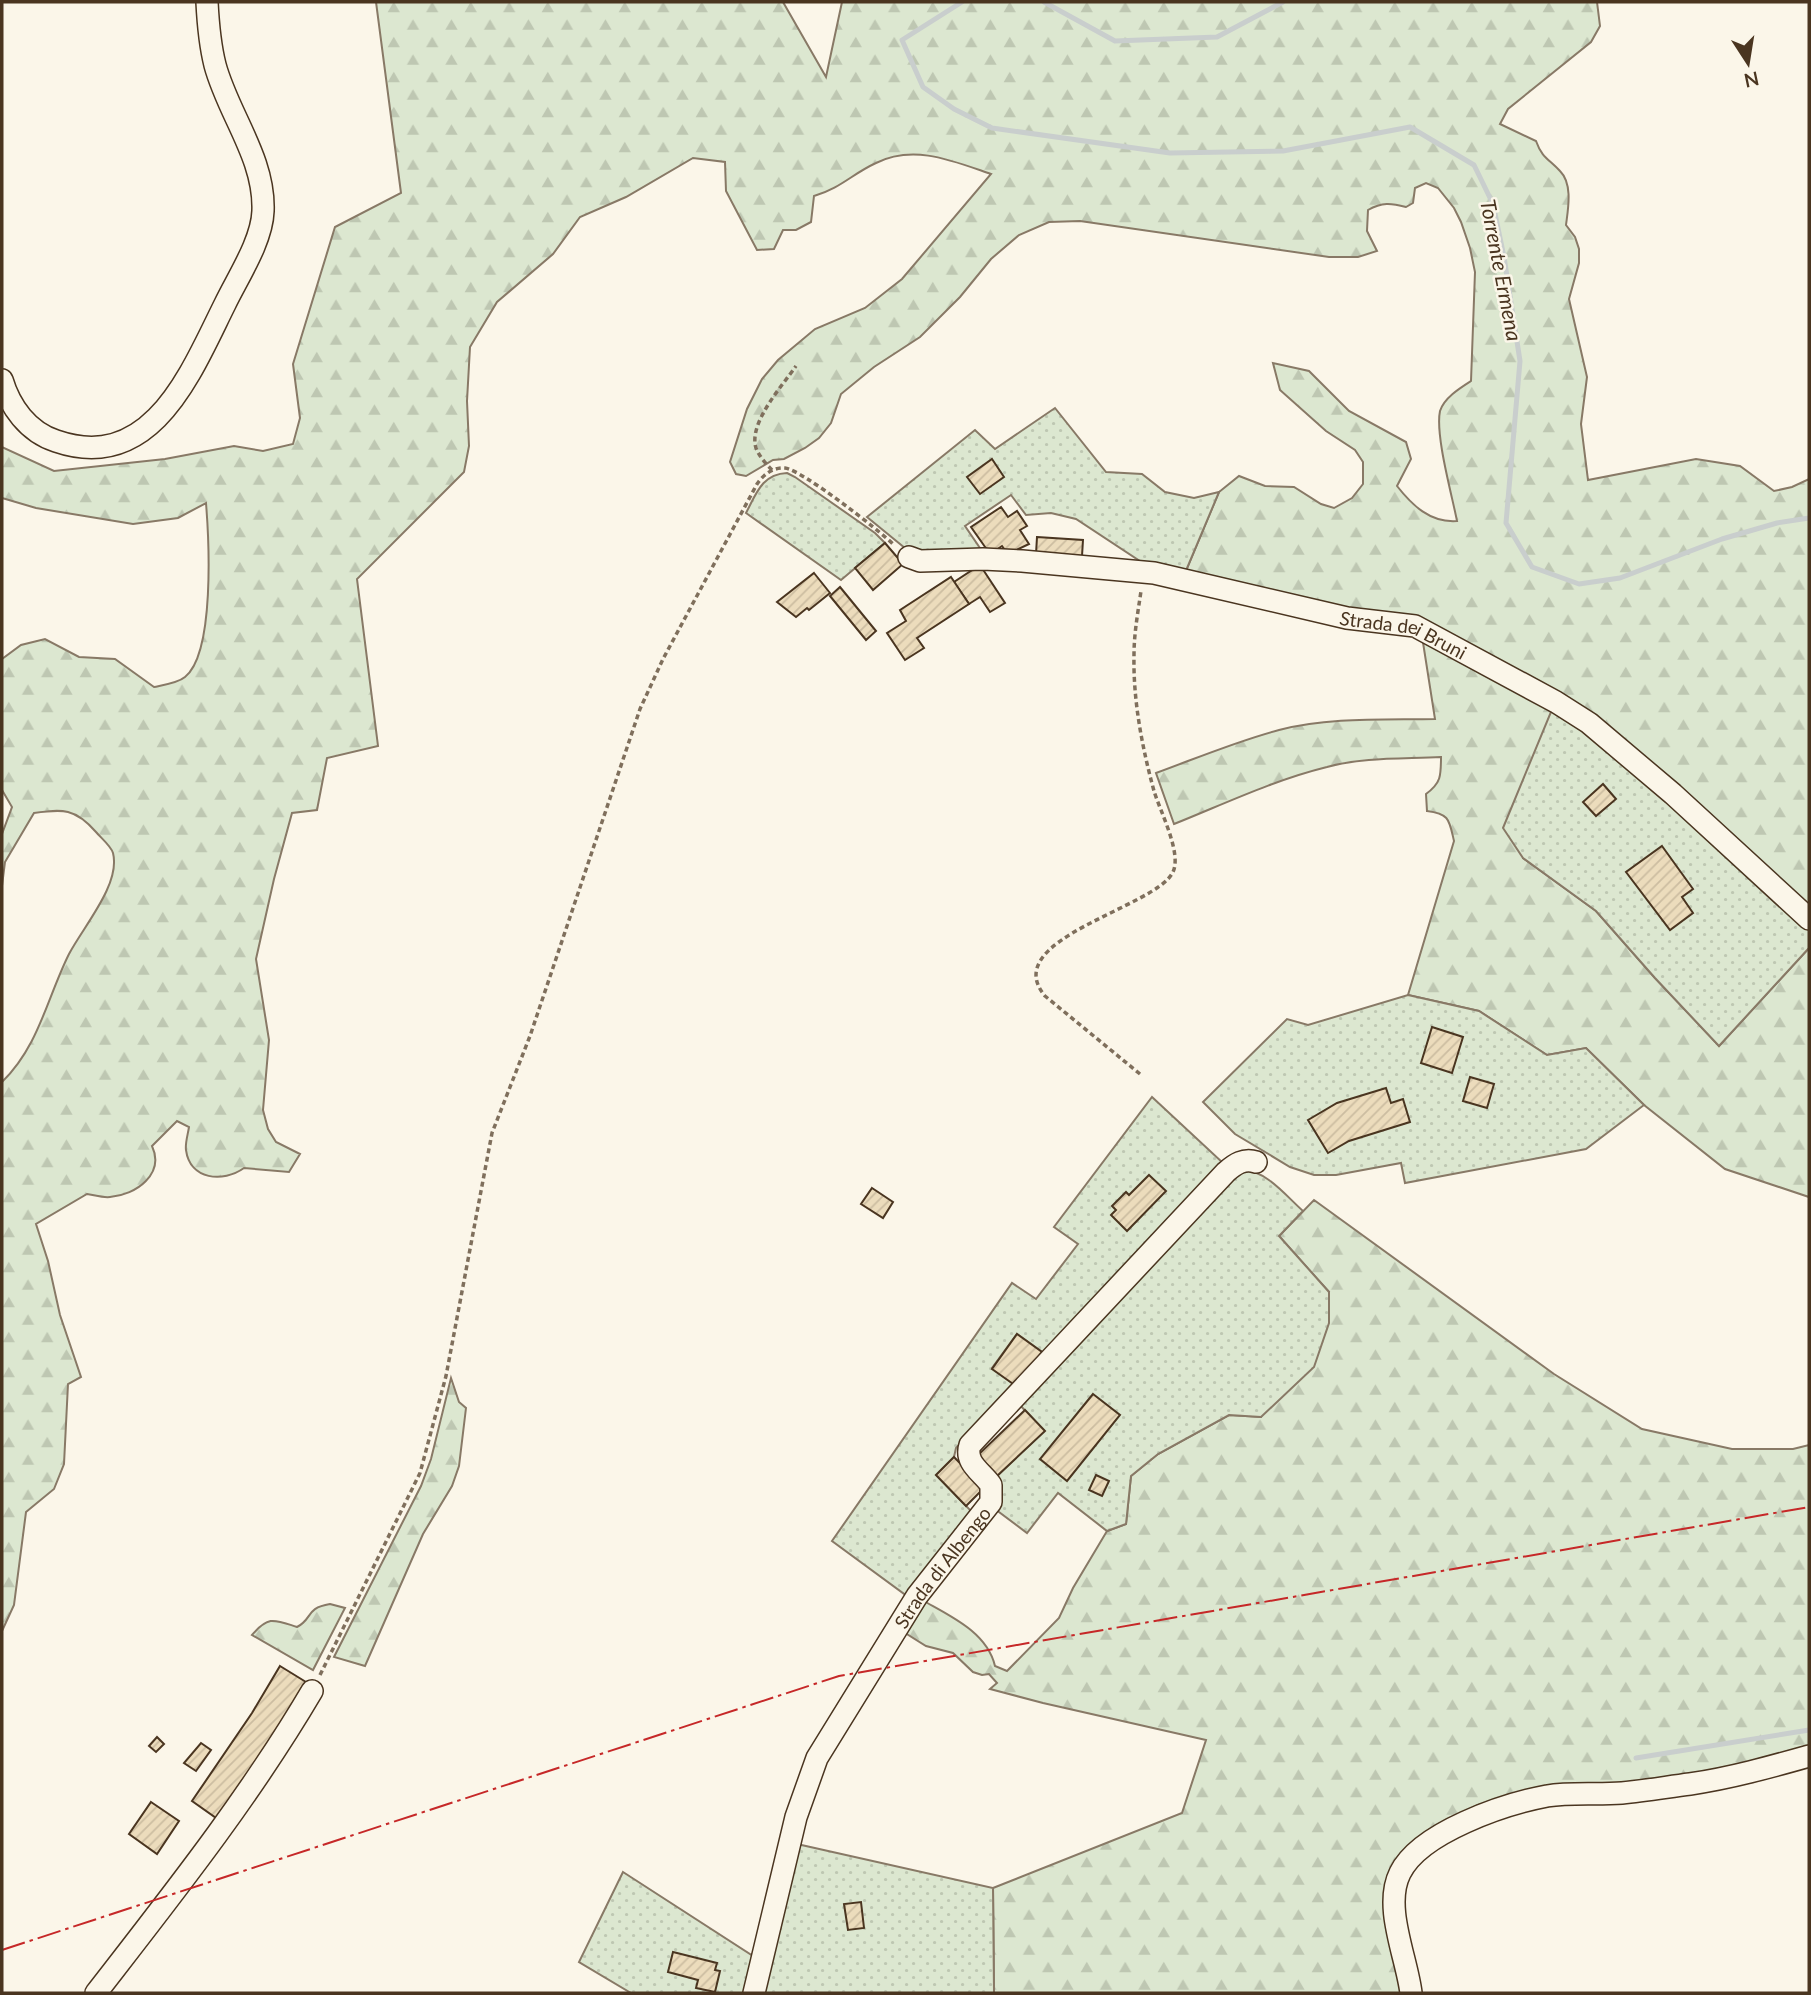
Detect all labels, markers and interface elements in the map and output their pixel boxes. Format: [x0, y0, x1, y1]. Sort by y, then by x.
north arrow [1713, 28, 1783, 98]
text: N [1742, 67, 1761, 93]
water label: Torrente Ermena [1476, 197, 1528, 343]
street label: Strada dei Bruni [1338, 605, 1471, 663]
street label: Strada di Albengo [889, 1501, 995, 1632]

